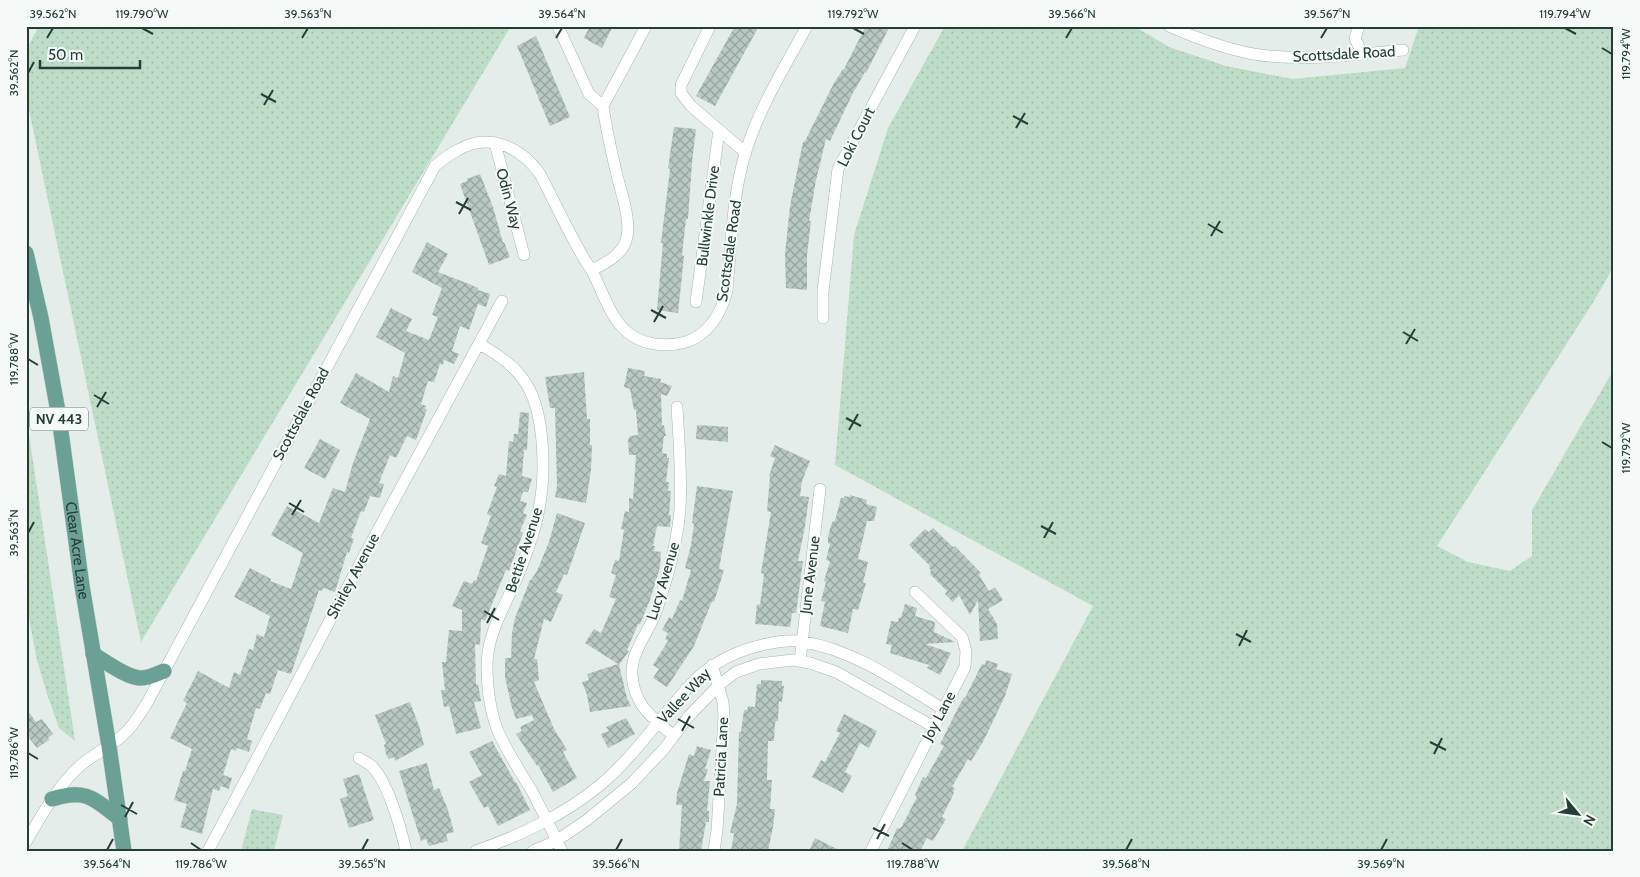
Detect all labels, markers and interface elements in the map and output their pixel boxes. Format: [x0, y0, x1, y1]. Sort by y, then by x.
text: 39.562°N [29, 6, 77, 21]
text: 119.790°W [116, 6, 169, 21]
text: 39.563°N [284, 6, 332, 21]
text: 39.564°N [538, 6, 586, 21]
text: 119.792°W [828, 6, 879, 21]
text: 39.566°N [1048, 6, 1096, 21]
text: 39.567°N [1304, 6, 1350, 21]
text: 119.794°W [1539, 6, 1591, 21]
text: 119.794°W [1618, 28, 1633, 80]
scale bar [40, 38, 140, 70]
street label: Scottsdale Road [1292, 42, 1396, 66]
text: 50 m [48, 46, 83, 64]
text: 39.562°N [6, 49, 21, 97]
street label: Loki Court [833, 104, 879, 170]
street label: Bullwinkle Drive [693, 164, 723, 267]
street label: Odin Way [492, 166, 526, 232]
street label: Scottsdale Road [713, 199, 745, 303]
text: 119.788°W [6, 332, 21, 385]
street label: Scottsdale Road [269, 365, 333, 463]
road number: NV 443 [30, 408, 88, 430]
text: 119.792°W [1618, 422, 1633, 473]
street label: Clear Acre Lane [62, 501, 93, 601]
street label: Bettie Avenue [502, 505, 546, 595]
text: 39.563°N [6, 509, 21, 557]
street label: Shirley Avenue [323, 530, 383, 622]
street label: June Avenue [796, 535, 824, 616]
street label: Lucy Avenue [643, 540, 683, 622]
street label: Vallee Way [654, 664, 715, 728]
street label: Joy Lane [918, 688, 960, 745]
street label: Patricia Lane [710, 716, 732, 797]
text: 119.786°W [6, 727, 21, 779]
north arrow [1552, 790, 1602, 840]
text: N [1579, 812, 1600, 829]
text: 39.564°N [83, 856, 131, 871]
text: 119.786°W [175, 856, 227, 871]
text: 39.565°N [338, 856, 386, 871]
text: 39.566°N [592, 856, 640, 871]
text: 119.788°W [887, 856, 940, 871]
text: 39.568°N [1102, 856, 1150, 871]
text: 39.569°N [1357, 856, 1405, 871]

